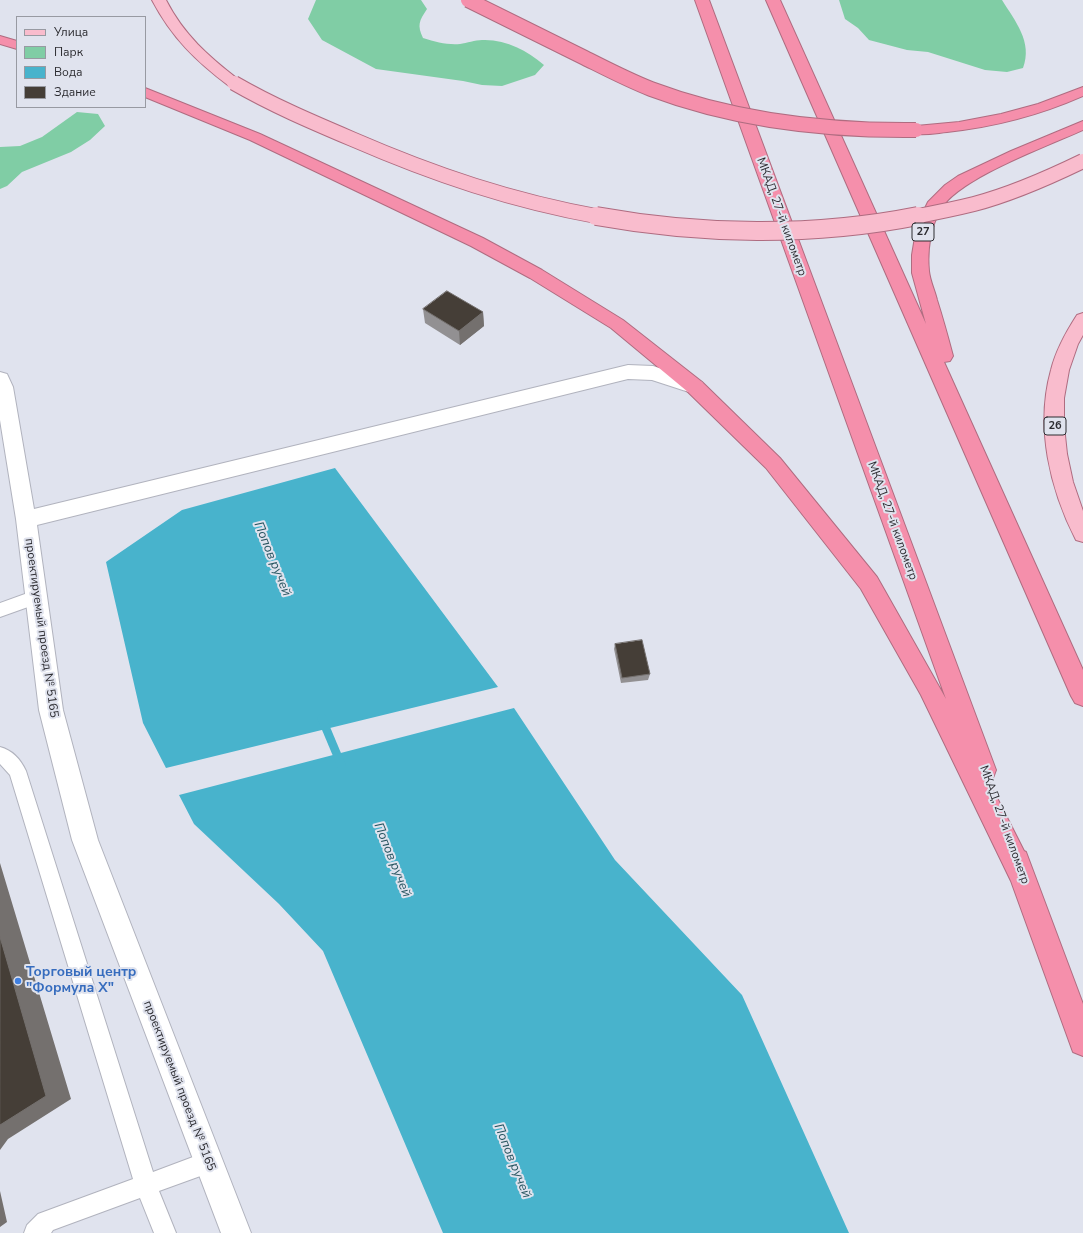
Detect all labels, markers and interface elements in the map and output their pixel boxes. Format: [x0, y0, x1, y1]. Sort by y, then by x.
legend [16, 16, 146, 108]
text: Улица [54, 24, 88, 40]
text: Парк [54, 44, 83, 60]
text: Вода [54, 64, 82, 80]
text: Здание [54, 84, 96, 100]
street label: МКАД, 27-й километр [753, 156, 809, 278]
road number: 27 [912, 223, 934, 241]
road number: 26 [1044, 417, 1066, 435]
street label: МКАД, 27-й километр [864, 460, 920, 582]
water label: Попов ручей [250, 520, 294, 598]
street label: проектируемый проезд № 5165 [21, 537, 61, 719]
street label: МКАД, 27-й километр [976, 764, 1032, 886]
water label: Попов ручей [370, 821, 414, 899]
place label: Торговый центр "Формула X" [26, 965, 136, 998]
marker: Торговый центр "Формула X" [13, 976, 23, 986]
street label: проектируемый проезд № 5165 [140, 999, 218, 1173]
water label: Попов ручей [490, 1122, 534, 1200]

